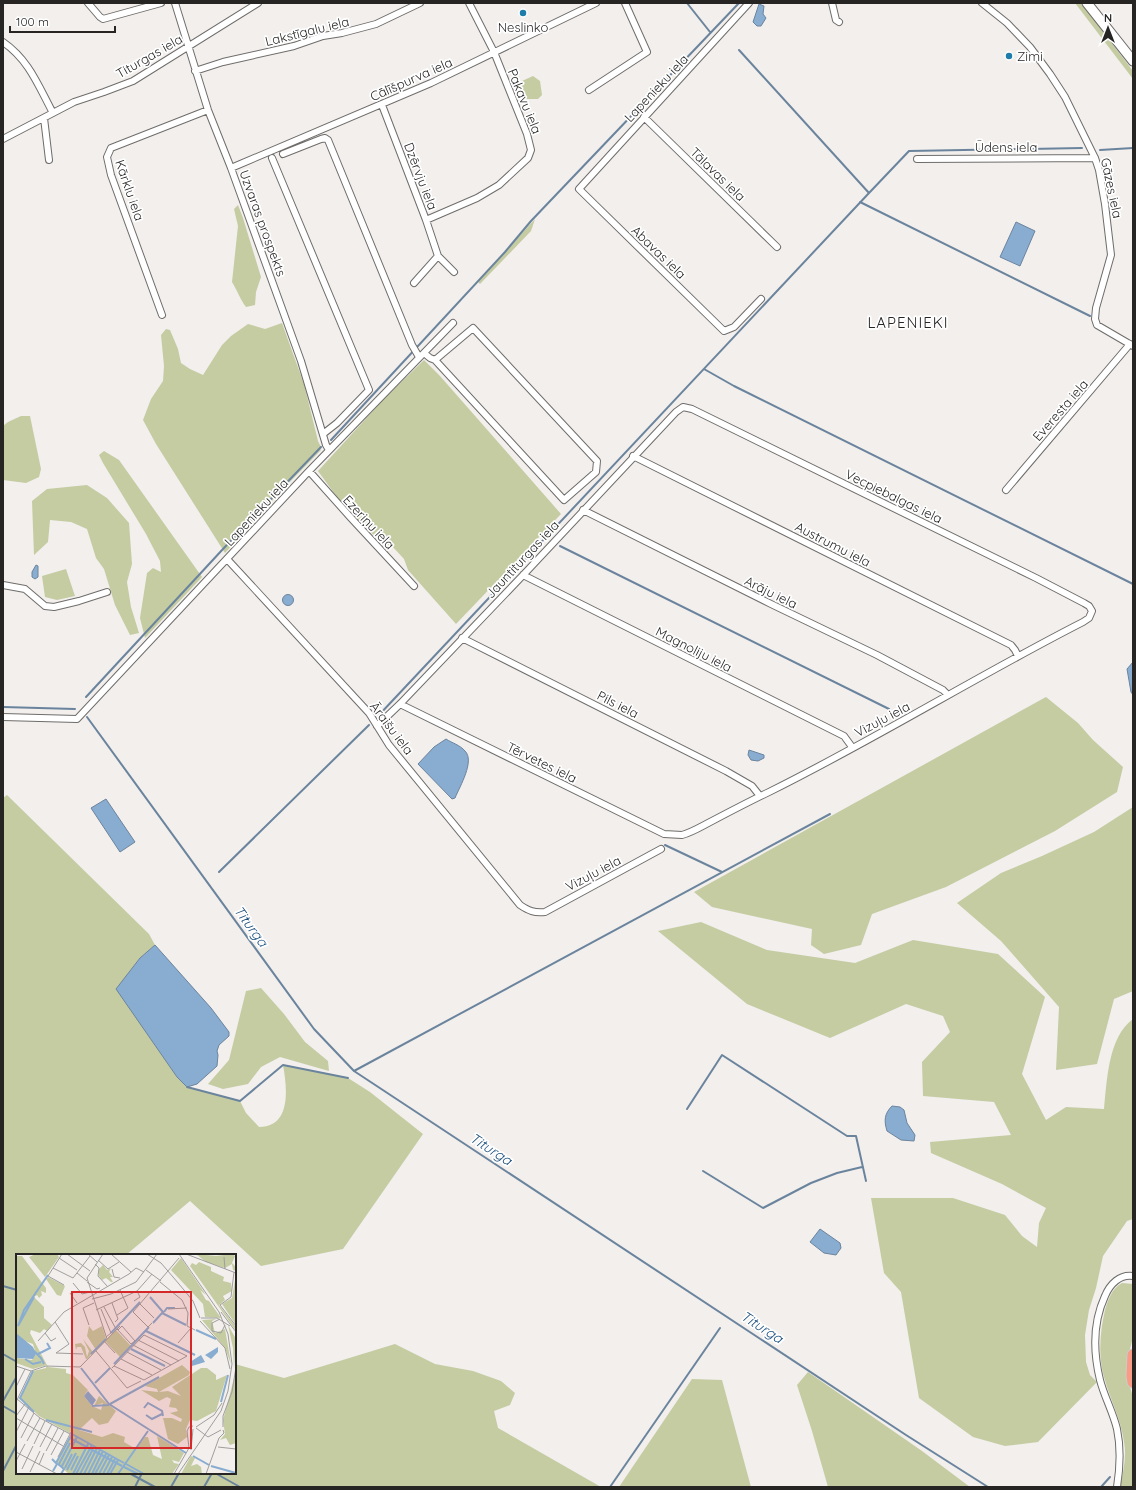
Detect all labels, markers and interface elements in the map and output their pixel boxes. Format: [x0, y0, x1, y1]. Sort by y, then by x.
scale bar [10, 8, 115, 34]
marker: Neslinko [518, 8, 528, 18]
north arrow [1088, 8, 1128, 48]
text: N [1104, 11, 1112, 25]
street label: Lakstīgalu iela [263, 13, 351, 49]
text: 100 m [16, 14, 49, 29]
place label: Neslinko [498, 19, 549, 35]
street label: Titurgas iela [113, 31, 185, 81]
place label: Zimi [1017, 48, 1043, 64]
street label: Lapenieku iela [621, 51, 691, 125]
marker: Zimi [1004, 51, 1014, 61]
street label: Cālīšpurva iela [367, 54, 455, 104]
street label: Pakavu iela [505, 66, 545, 136]
street label: Ūdens iela [975, 139, 1037, 155]
street label: Dzērvju iela [401, 140, 441, 212]
street label: Tālavas iela [687, 144, 749, 204]
street label: Gāzes iela [1098, 156, 1126, 220]
street label: Kārklu iela [112, 157, 148, 223]
street label: Uzvaras prospekts [236, 168, 290, 278]
street label: Abavas iela [628, 222, 690, 282]
district label: LAPENIEKI [867, 313, 949, 332]
street label: Everesta iela [1029, 376, 1091, 444]
street label: Vecpiebalgas iela [843, 466, 945, 526]
street label: Lapenieku iela [221, 475, 291, 549]
street label: Ezeriņu iela [340, 492, 398, 552]
street label: Jauntiturgas iela [482, 517, 562, 601]
street label: Austrumu iela [793, 518, 873, 570]
street label: Arāju iela [742, 572, 800, 612]
street label: Magnoliju iela [653, 623, 735, 675]
street label: Pils iela [595, 687, 641, 721]
street label: Āraišu iela [367, 698, 417, 758]
street label: Vizuļu iela [852, 698, 912, 740]
street label: Tērvetes iela [504, 738, 580, 786]
street label: Vizuļu iela [563, 852, 623, 894]
water label: Titurga [230, 902, 273, 951]
water label: Titurga [467, 1129, 517, 1170]
inset map [16, 1254, 236, 1474]
water label: Titurga [738, 1307, 788, 1348]

